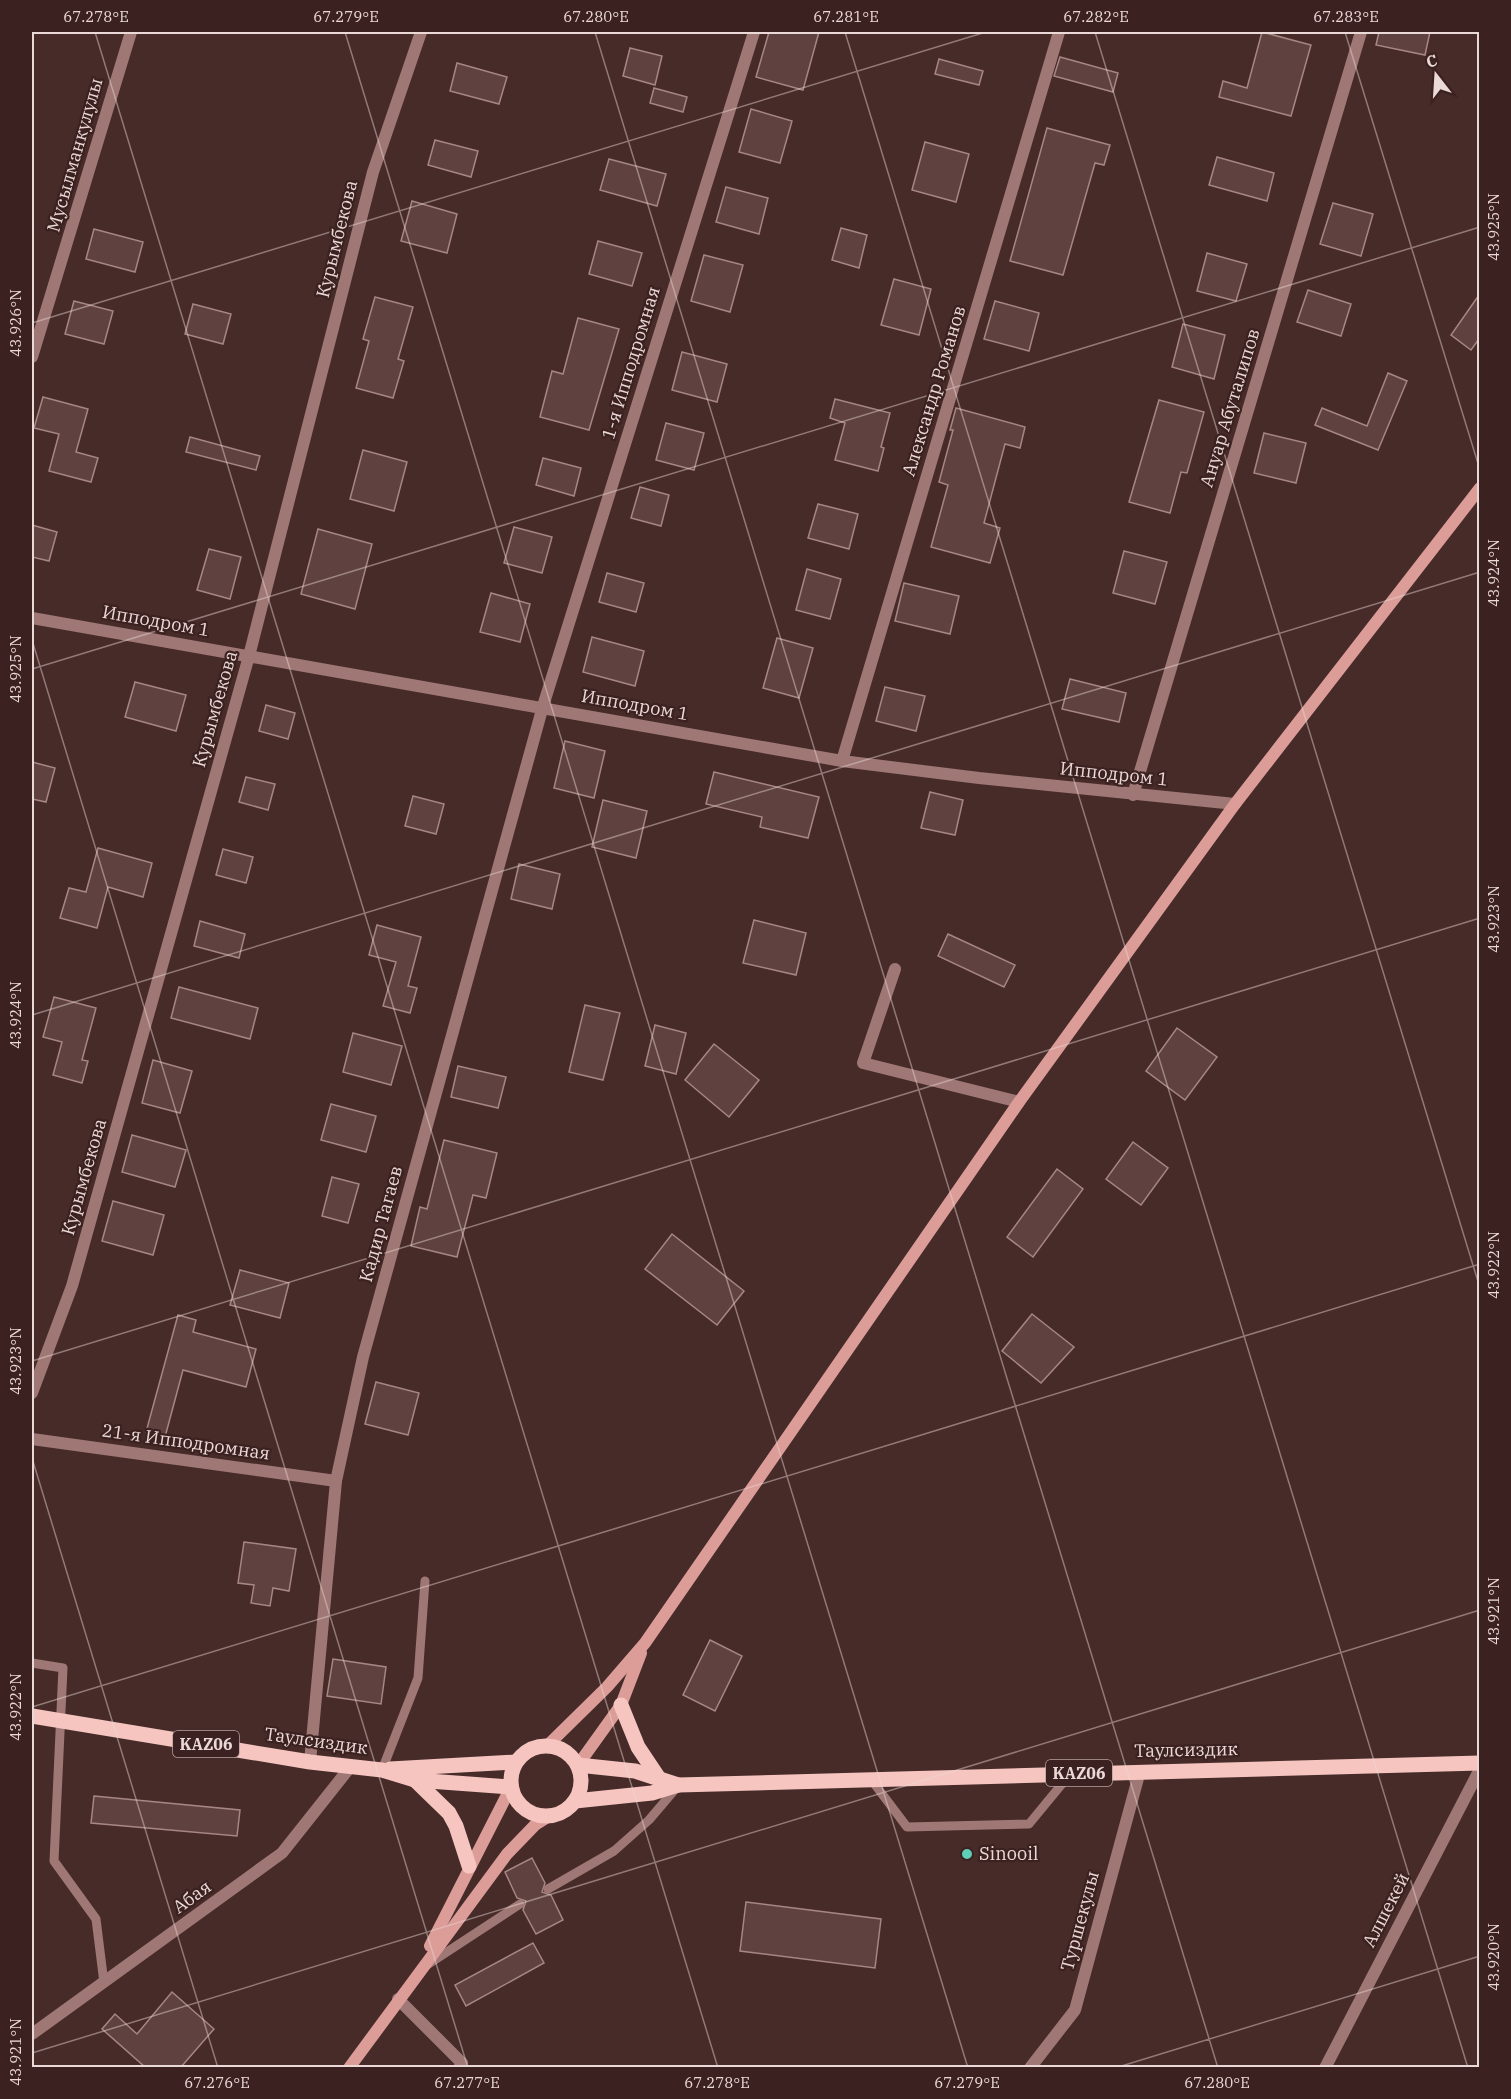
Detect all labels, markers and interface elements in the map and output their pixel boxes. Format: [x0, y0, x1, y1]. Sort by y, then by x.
text: 67.278°E [63, 7, 129, 26]
text: 67.279°E [313, 7, 379, 26]
text: 67.280°E [563, 7, 629, 26]
text: 67.281°E [813, 7, 879, 26]
text: 67.282°E [1063, 7, 1129, 26]
text: 67.283°E [1313, 7, 1379, 26]
north arrow [1406, 45, 1466, 105]
text: С [1424, 50, 1440, 72]
street label: Мусылманкулулы [41, 75, 108, 235]
street label: Курымбекова [311, 178, 362, 300]
text: 43.925°N [1484, 193, 1503, 261]
street label: 1-я Ипподромная [596, 284, 665, 442]
text: 43.926°N [6, 289, 25, 357]
street label: Александр Романов [897, 303, 970, 479]
street label: Ануар Абуталипов [1194, 326, 1265, 490]
text: 43.924°N [1484, 539, 1503, 607]
street label: Ипподром 1 [101, 600, 212, 641]
text: 43.925°N [6, 635, 25, 703]
street label: Курымбекова [187, 648, 242, 770]
street label: Ипподром 1 [580, 684, 691, 725]
street label: Ипподром 1 [1059, 756, 1169, 791]
text: 43.923°N [1484, 885, 1503, 953]
text: 43.924°N [6, 981, 25, 1049]
street label: Курымбекова [56, 1116, 111, 1238]
street label: Кадир Тагаев [354, 1163, 407, 1284]
text: 43.922°N [1484, 1231, 1503, 1299]
text: 43.923°N [6, 1327, 25, 1395]
street label: 21-я Ипподромная [101, 1418, 272, 1465]
text: 43.921°N [1484, 1577, 1503, 1645]
text: 43.922°N [6, 1673, 25, 1741]
street label: Таулсиздик [263, 1722, 370, 1759]
road number: KAZ06 [173, 1731, 239, 1757]
street label: Таулсиздик [1134, 1737, 1239, 1762]
road number: KAZ06 [1046, 1760, 1112, 1786]
place label: Sinooil [979, 1842, 1038, 1865]
marker: Sinooil [960, 1847, 974, 1861]
street label: Туршекулы [1055, 1868, 1104, 1973]
street label: Алшекей [1357, 1869, 1414, 1951]
street label: Абая [168, 1875, 216, 1918]
text: 43.920°N [1484, 1923, 1503, 1991]
text: 43.921°N [6, 2018, 25, 2086]
text: 67.276°E [184, 2073, 250, 2092]
text: 67.277°E [434, 2073, 500, 2092]
text: 67.278°E [684, 2073, 750, 2092]
text: 67.279°E [934, 2073, 1000, 2092]
text: 67.280°E [1184, 2073, 1250, 2092]

